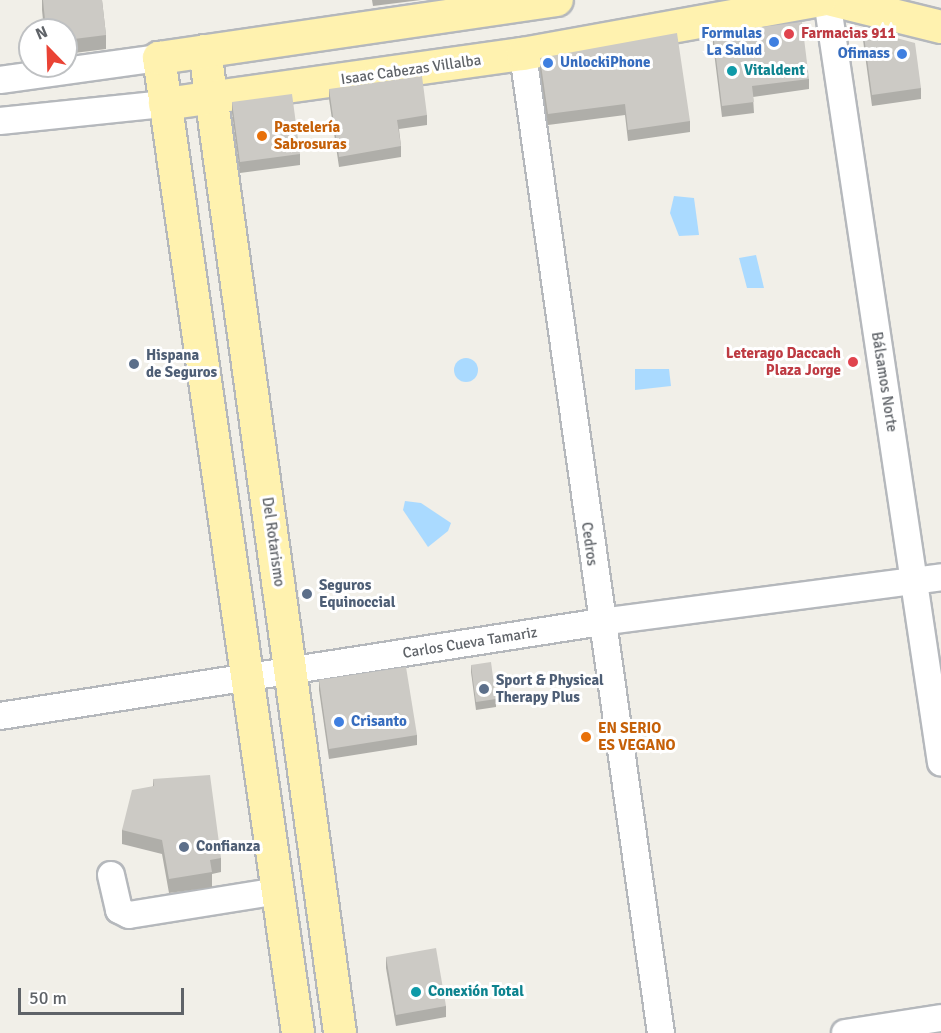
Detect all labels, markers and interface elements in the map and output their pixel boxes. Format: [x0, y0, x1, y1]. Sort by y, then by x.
north arrow [18, 18, 78, 78]
text: N [33, 22, 51, 45]
place label: Formulas La Salud [701, 24, 762, 59]
place label: Farmacias 911 [801, 25, 896, 43]
marker: Farmacias 911 [782, 27, 796, 41]
marker: Formulas La Salud [767, 35, 781, 49]
place label: Ofimass [838, 45, 890, 63]
marker: Ofimass [895, 47, 909, 61]
street label: Isaac Cabezas Villalba [340, 51, 482, 89]
place label: UnlockiPhone [560, 54, 651, 72]
marker: UnlockiPhone [541, 56, 555, 70]
place label: Vitaldent [744, 62, 805, 80]
marker: Vitaldent [725, 64, 739, 78]
place label: Pastelería Sabrosuras [274, 118, 347, 153]
marker: Pastelería Sabrosuras [255, 129, 269, 143]
street label: Bálsamos Norte [867, 331, 901, 433]
place label: Leterago Daccach Plaza Jorge [726, 344, 841, 379]
place label: Hispana de Seguros [146, 346, 217, 381]
marker: Leterago Daccach Plaza Jorge [846, 355, 860, 369]
marker: Hispana de Seguros [127, 357, 141, 371]
street label: Del Rotarismo [258, 496, 288, 588]
street label: Cedros [577, 521, 601, 567]
place label: Seguros Equinoccial [319, 576, 395, 611]
marker: Seguros Equinoccial [300, 587, 314, 601]
street label: Carlos Cueva Tamariz [401, 623, 539, 663]
place label: Sport & Physical Therapy Plus [496, 671, 604, 706]
marker: Sport & Physical Therapy Plus [477, 682, 491, 696]
place label: Crisanto [351, 713, 407, 731]
marker: Crisanto [332, 715, 346, 729]
place label: EN SERIO ES VEGANO [598, 719, 676, 754]
marker: EN SERIO ES VEGANO [579, 730, 593, 744]
place label: Confianza [196, 838, 261, 856]
marker: Confianza [177, 840, 191, 854]
scale bar [21, 976, 188, 1014]
place label: Conexión Total [428, 983, 524, 1001]
marker: Conexión Total [409, 985, 423, 999]
text: 50 m [29, 987, 67, 1009]

